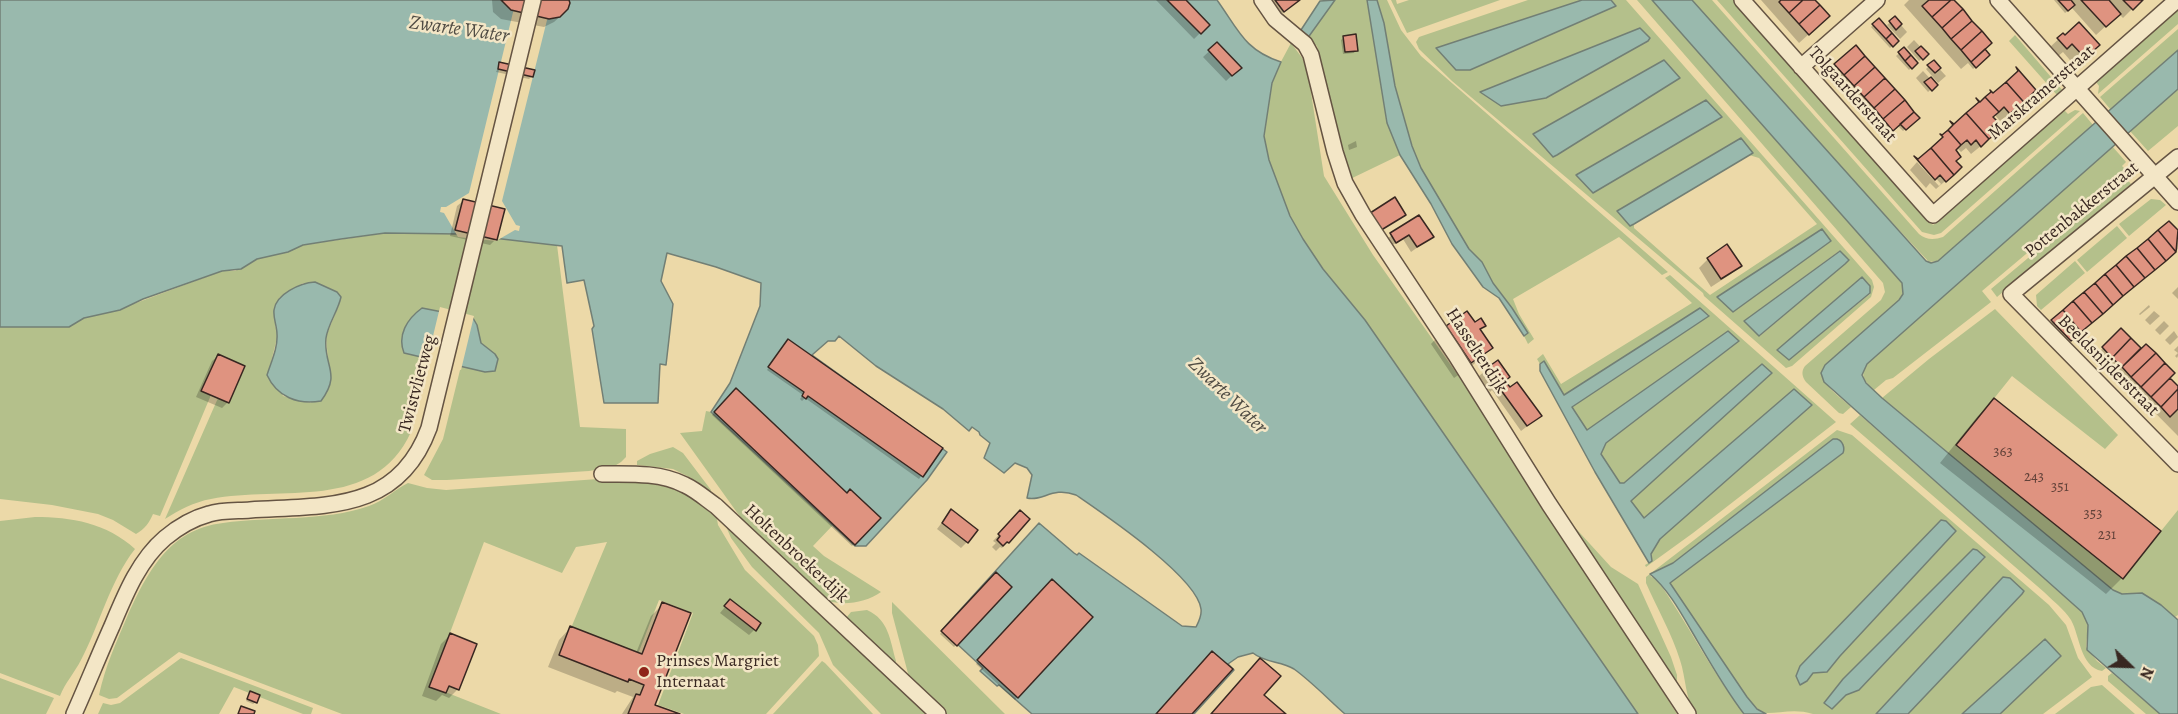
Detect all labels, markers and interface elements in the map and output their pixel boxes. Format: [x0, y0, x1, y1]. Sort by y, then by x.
water label: Zwarte Water [408, 11, 510, 49]
street label: Marskramerstraat [1984, 41, 2100, 145]
street label: Tolgaarderstraat [1803, 43, 1901, 147]
street label: Pottenbakkerstraat [2021, 157, 2143, 263]
street label: Hasselterdijk [1440, 304, 1512, 398]
street label: Beeldsnijderstraat [2053, 311, 2163, 421]
street label: Twistvlietweg [395, 333, 441, 435]
water label: Zwarte Water [1183, 352, 1271, 440]
house number: 363 [1993, 443, 2013, 461]
house number: 243 [2024, 468, 2044, 486]
house number: 351 [2051, 478, 2069, 496]
street label: Holtenbroekerdijk [739, 500, 853, 608]
house number: 353 [2084, 505, 2102, 523]
house number: 231 [2098, 526, 2116, 544]
north arrow [2100, 636, 2160, 696]
place label: Prinses Margriet Internaat [656, 651, 779, 694]
text: N [2134, 663, 2159, 683]
marker: Prinses Margriet Internaat [637, 665, 651, 679]

